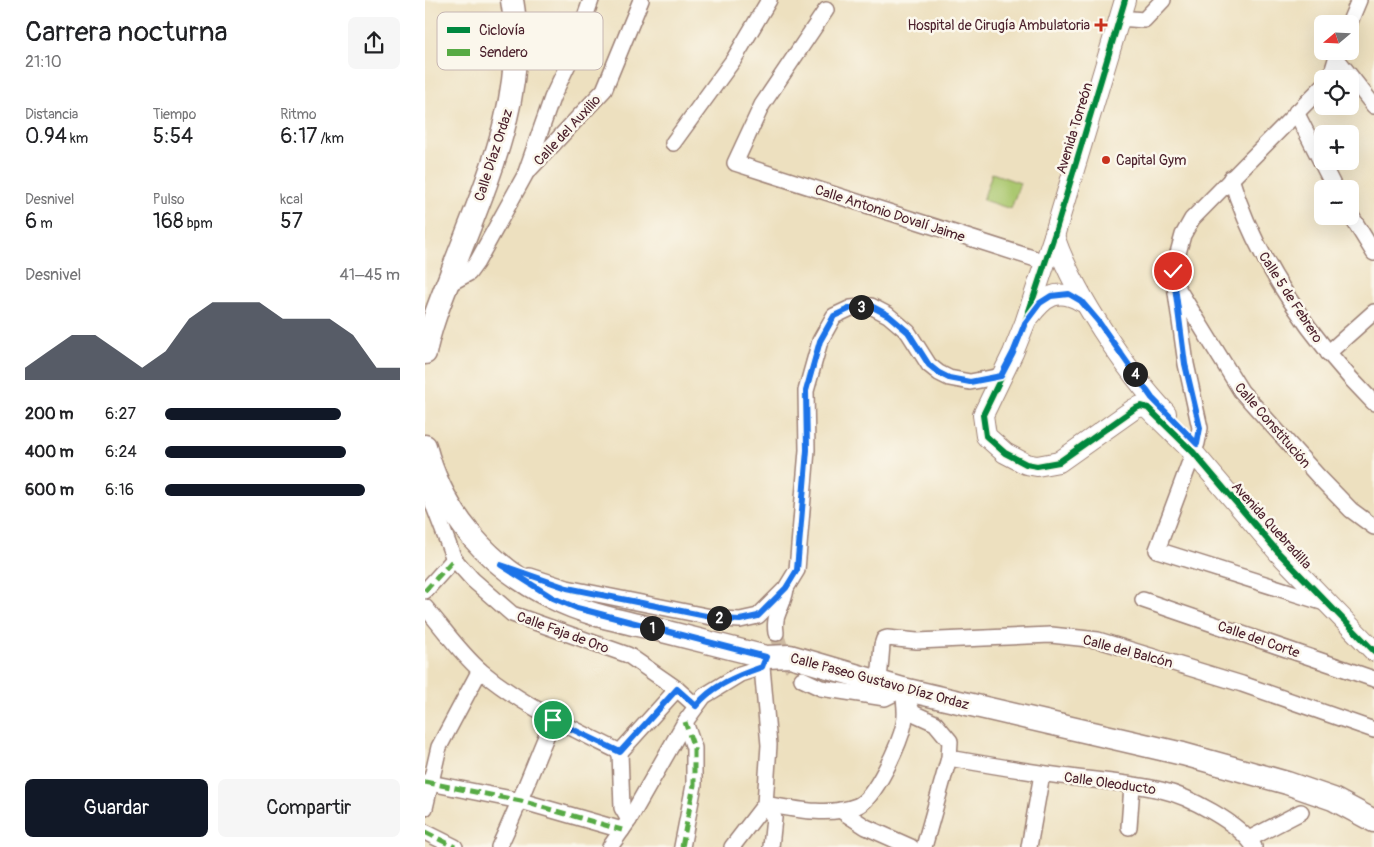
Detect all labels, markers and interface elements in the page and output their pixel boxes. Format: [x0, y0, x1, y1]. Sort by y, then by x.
legend [437, 12, 603, 70]
text: Carrera nocturna [25, 15, 228, 50]
north arrow [1314, 15, 1359, 60]
map controls [1314, 15, 1359, 225]
button: share [348, 17, 400, 69]
place label: Hospital de Cirugía Ambulatoria [907, 17, 1090, 34]
marker: Hospital de Cirugía Ambulatoria [1094, 18, 1108, 32]
text: Ciclovía [479, 22, 525, 39]
text: Sendero [479, 44, 528, 61]
text: 21:10 [25, 52, 62, 72]
button: locate [1314, 70, 1359, 115]
street label: Avenida Torreón [1052, 80, 1096, 176]
street label: Calle del Auxilio [530, 91, 605, 169]
text: Distancia [25, 106, 78, 123]
text: Tiempo [153, 106, 196, 123]
text: Ritmo [280, 106, 317, 123]
street label: Calle Díaz Ordaz [471, 107, 516, 203]
text: 0.94 [25, 123, 67, 150]
text: 5:54 [153, 123, 193, 150]
text: 6:17 [280, 123, 317, 150]
button: + [1314, 125, 1359, 170]
text: km [67, 130, 88, 147]
text: /km [317, 130, 344, 147]
place label: Capital Gym [1116, 152, 1186, 169]
marker: Capital Gym [1100, 154, 1112, 166]
button: − [1314, 180, 1359, 225]
street label: Calle Antonio Dovalí Jaime [813, 181, 967, 246]
text: Desnivel [25, 191, 74, 208]
text: Pulso [153, 191, 185, 208]
text: kcal [280, 191, 303, 208]
text: 6 [25, 208, 37, 235]
text: 168 [153, 208, 184, 235]
text: 57 [280, 208, 303, 235]
text: m [37, 215, 53, 232]
text: bpm [184, 215, 213, 232]
street label: Calle 5 de Febrero [1255, 249, 1327, 346]
pin [1152, 250, 1194, 292]
icon: check [1159, 257, 1187, 285]
text: Desnivel [25, 265, 81, 285]
text: 41–45 m [339, 265, 400, 285]
pin: 3 [849, 294, 873, 320]
text: 3 [858, 299, 865, 316]
pin: 4 [1123, 362, 1147, 386]
text: 4 [1131, 366, 1140, 383]
street label: Calle Constitución [1231, 379, 1314, 472]
text: 200 m [25, 404, 73, 424]
text: 6:27 [105, 404, 136, 424]
text: 400 m [25, 442, 74, 462]
text: 6:24 [105, 442, 137, 462]
street label: Avenida Quebradilla [1228, 478, 1315, 572]
text: 600 m [25, 480, 74, 500]
text: 6:16 [105, 480, 134, 500]
pin: 2 [707, 606, 731, 630]
street label: Calle Faja de Oro [514, 608, 612, 657]
text: 2 [716, 610, 723, 627]
pin: 1 [639, 616, 665, 640]
street label: Calle del Corte [1216, 617, 1302, 661]
text: 1 [650, 620, 655, 637]
street label: Calle del Balcón [1081, 631, 1175, 672]
street label: Calle Paseo Gustavo Díaz Ordaz [789, 649, 971, 714]
pin [532, 699, 574, 741]
icon: arrive [539, 706, 567, 734]
street label: Calle Oleoducto [1063, 769, 1157, 798]
button: Guardar [25, 779, 208, 837]
button: Compartir [218, 779, 400, 837]

